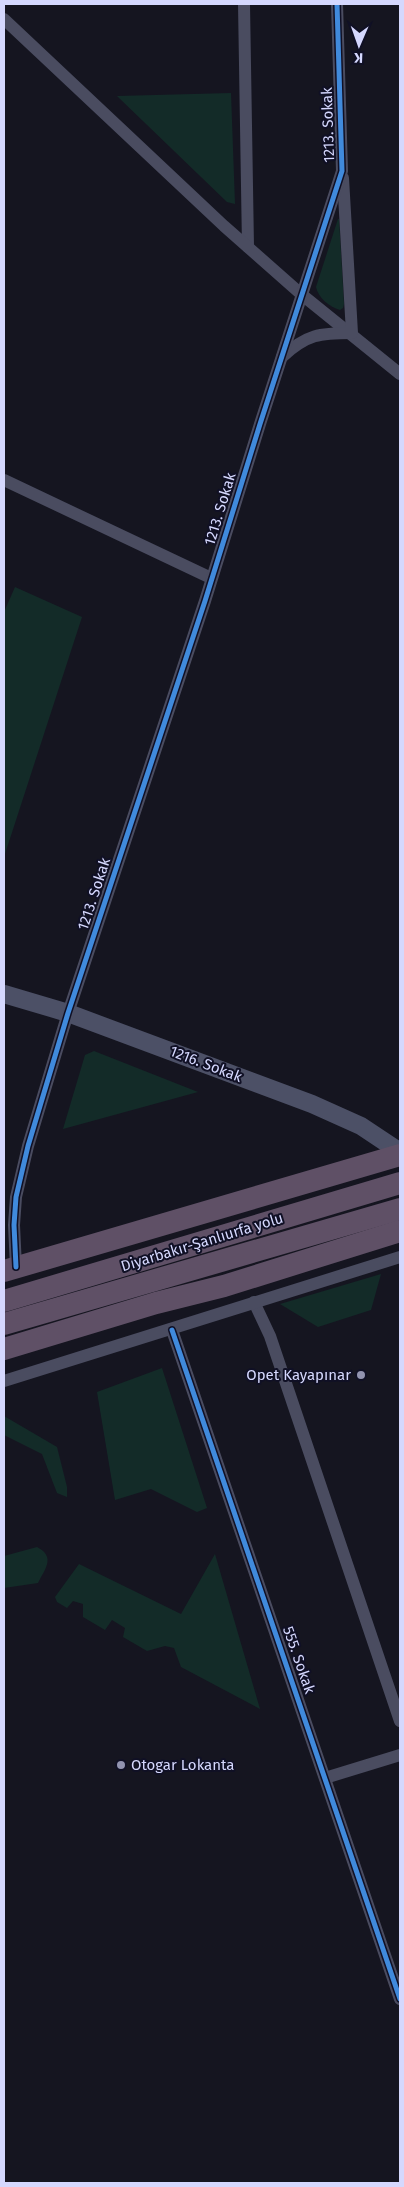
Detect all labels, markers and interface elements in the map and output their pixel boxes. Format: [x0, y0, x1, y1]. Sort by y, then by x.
north arrow [334, 20, 384, 70]
text: K [353, 49, 363, 66]
street label: 1213. Sokak [318, 87, 338, 163]
street label: 1213. Sokak [200, 470, 240, 548]
street label: 1213. Sokak [74, 855, 114, 933]
street label: 1216. Sokak [167, 1042, 245, 1086]
street label: Diyarbakır-Şanlıurfa yolu [119, 1209, 285, 1275]
place label: Opet Kayapınar [246, 1366, 351, 1384]
marker: Opet Kayapınar [355, 1369, 367, 1381]
street label: 555. Sokak [279, 1624, 319, 1696]
place label: Otogar Lokanta [131, 1756, 235, 1774]
marker: Otogar Lokanta [115, 1759, 127, 1771]

